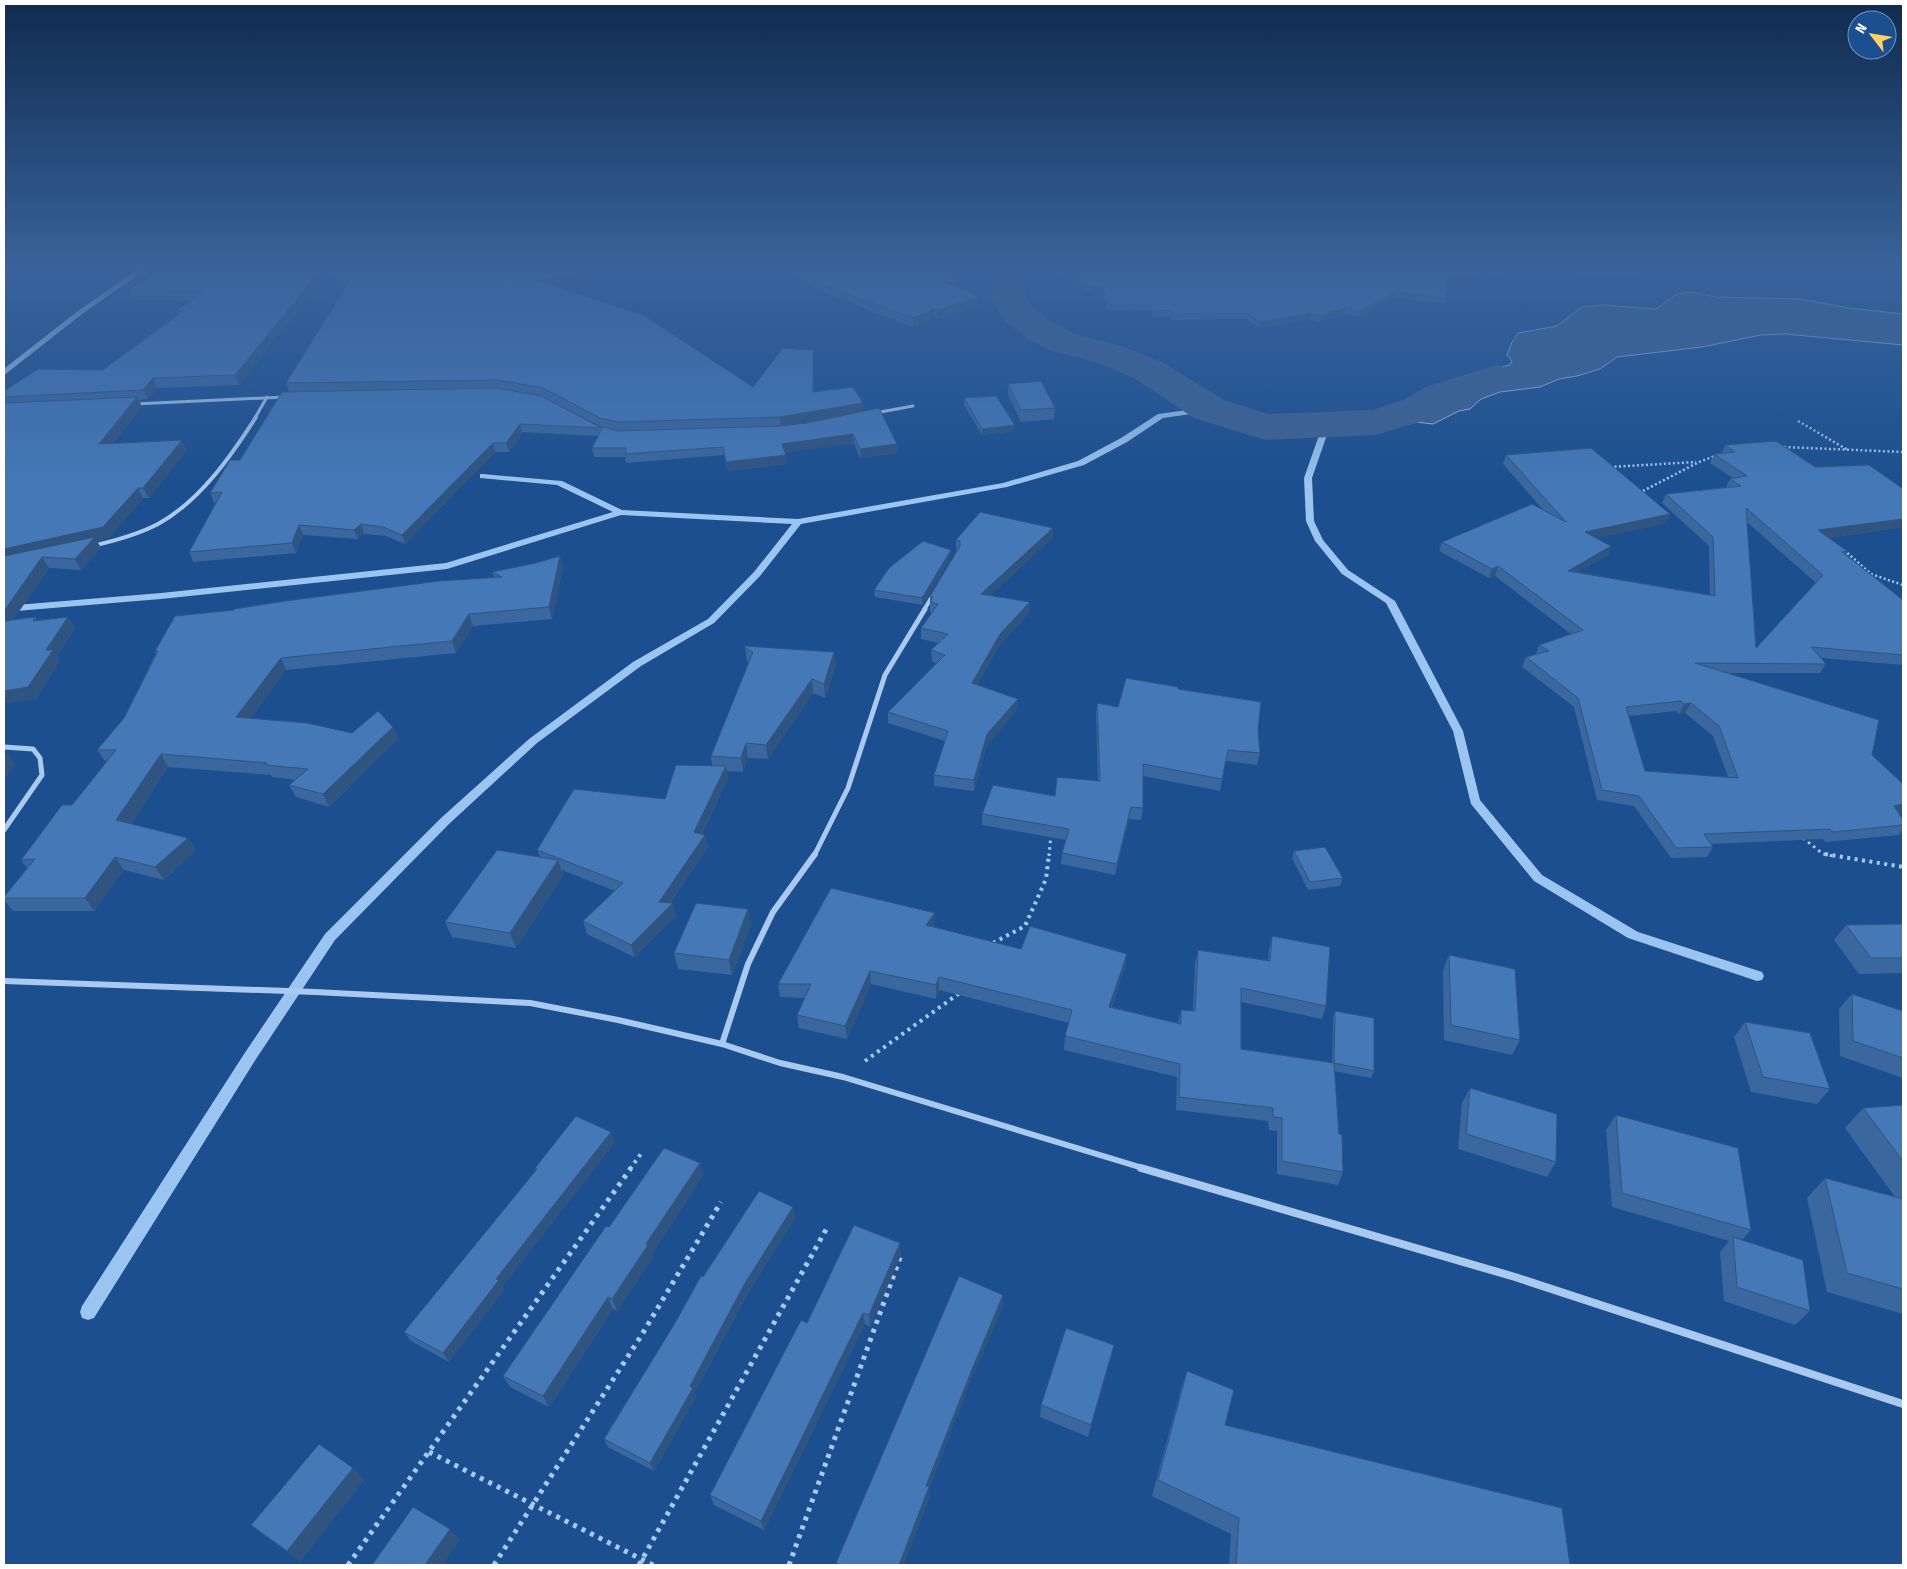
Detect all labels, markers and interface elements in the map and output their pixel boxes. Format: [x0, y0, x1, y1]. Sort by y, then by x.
north arrow [1847, 10, 1897, 60]
text: N [1852, 21, 1871, 37]

